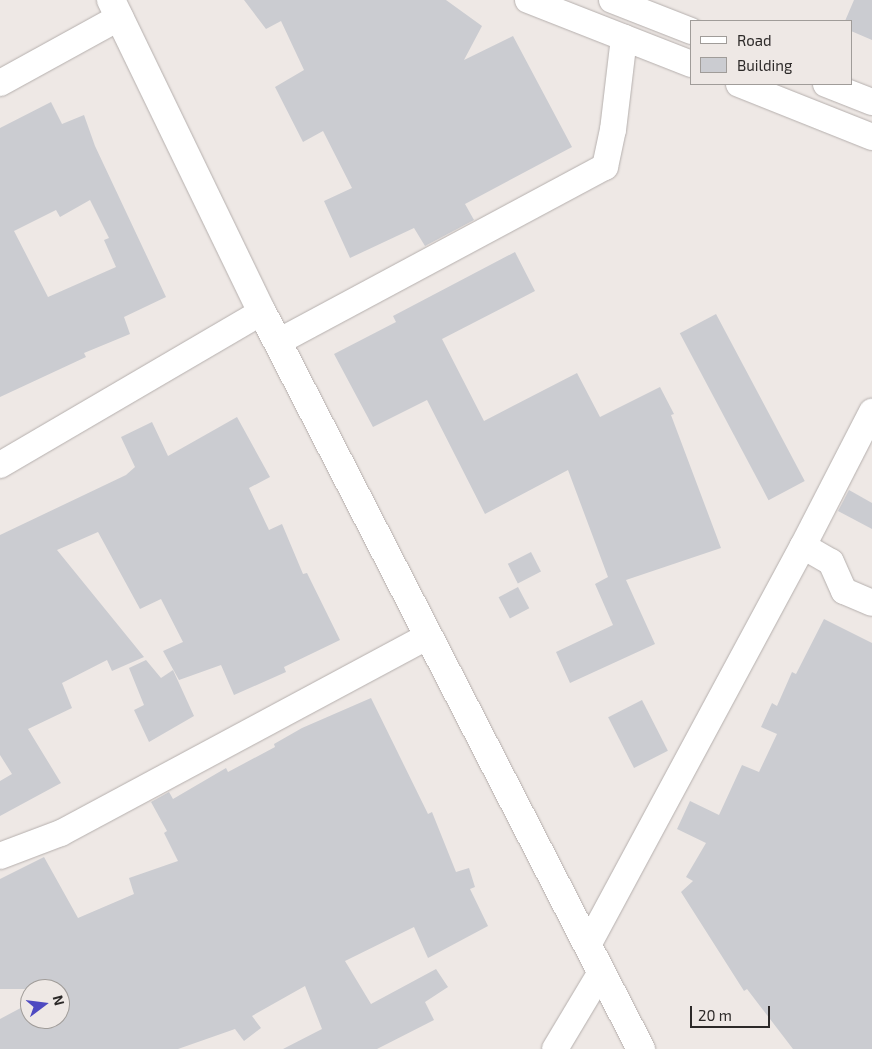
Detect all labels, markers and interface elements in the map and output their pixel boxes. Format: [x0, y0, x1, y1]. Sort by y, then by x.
legend [690, 20, 852, 85]
text: Road [737, 31, 772, 49]
text: Building [737, 56, 792, 74]
north arrow [20, 979, 70, 1029]
text: N [49, 993, 69, 1007]
scale bar [692, 996, 772, 1028]
text: 20 m [698, 1006, 732, 1024]

